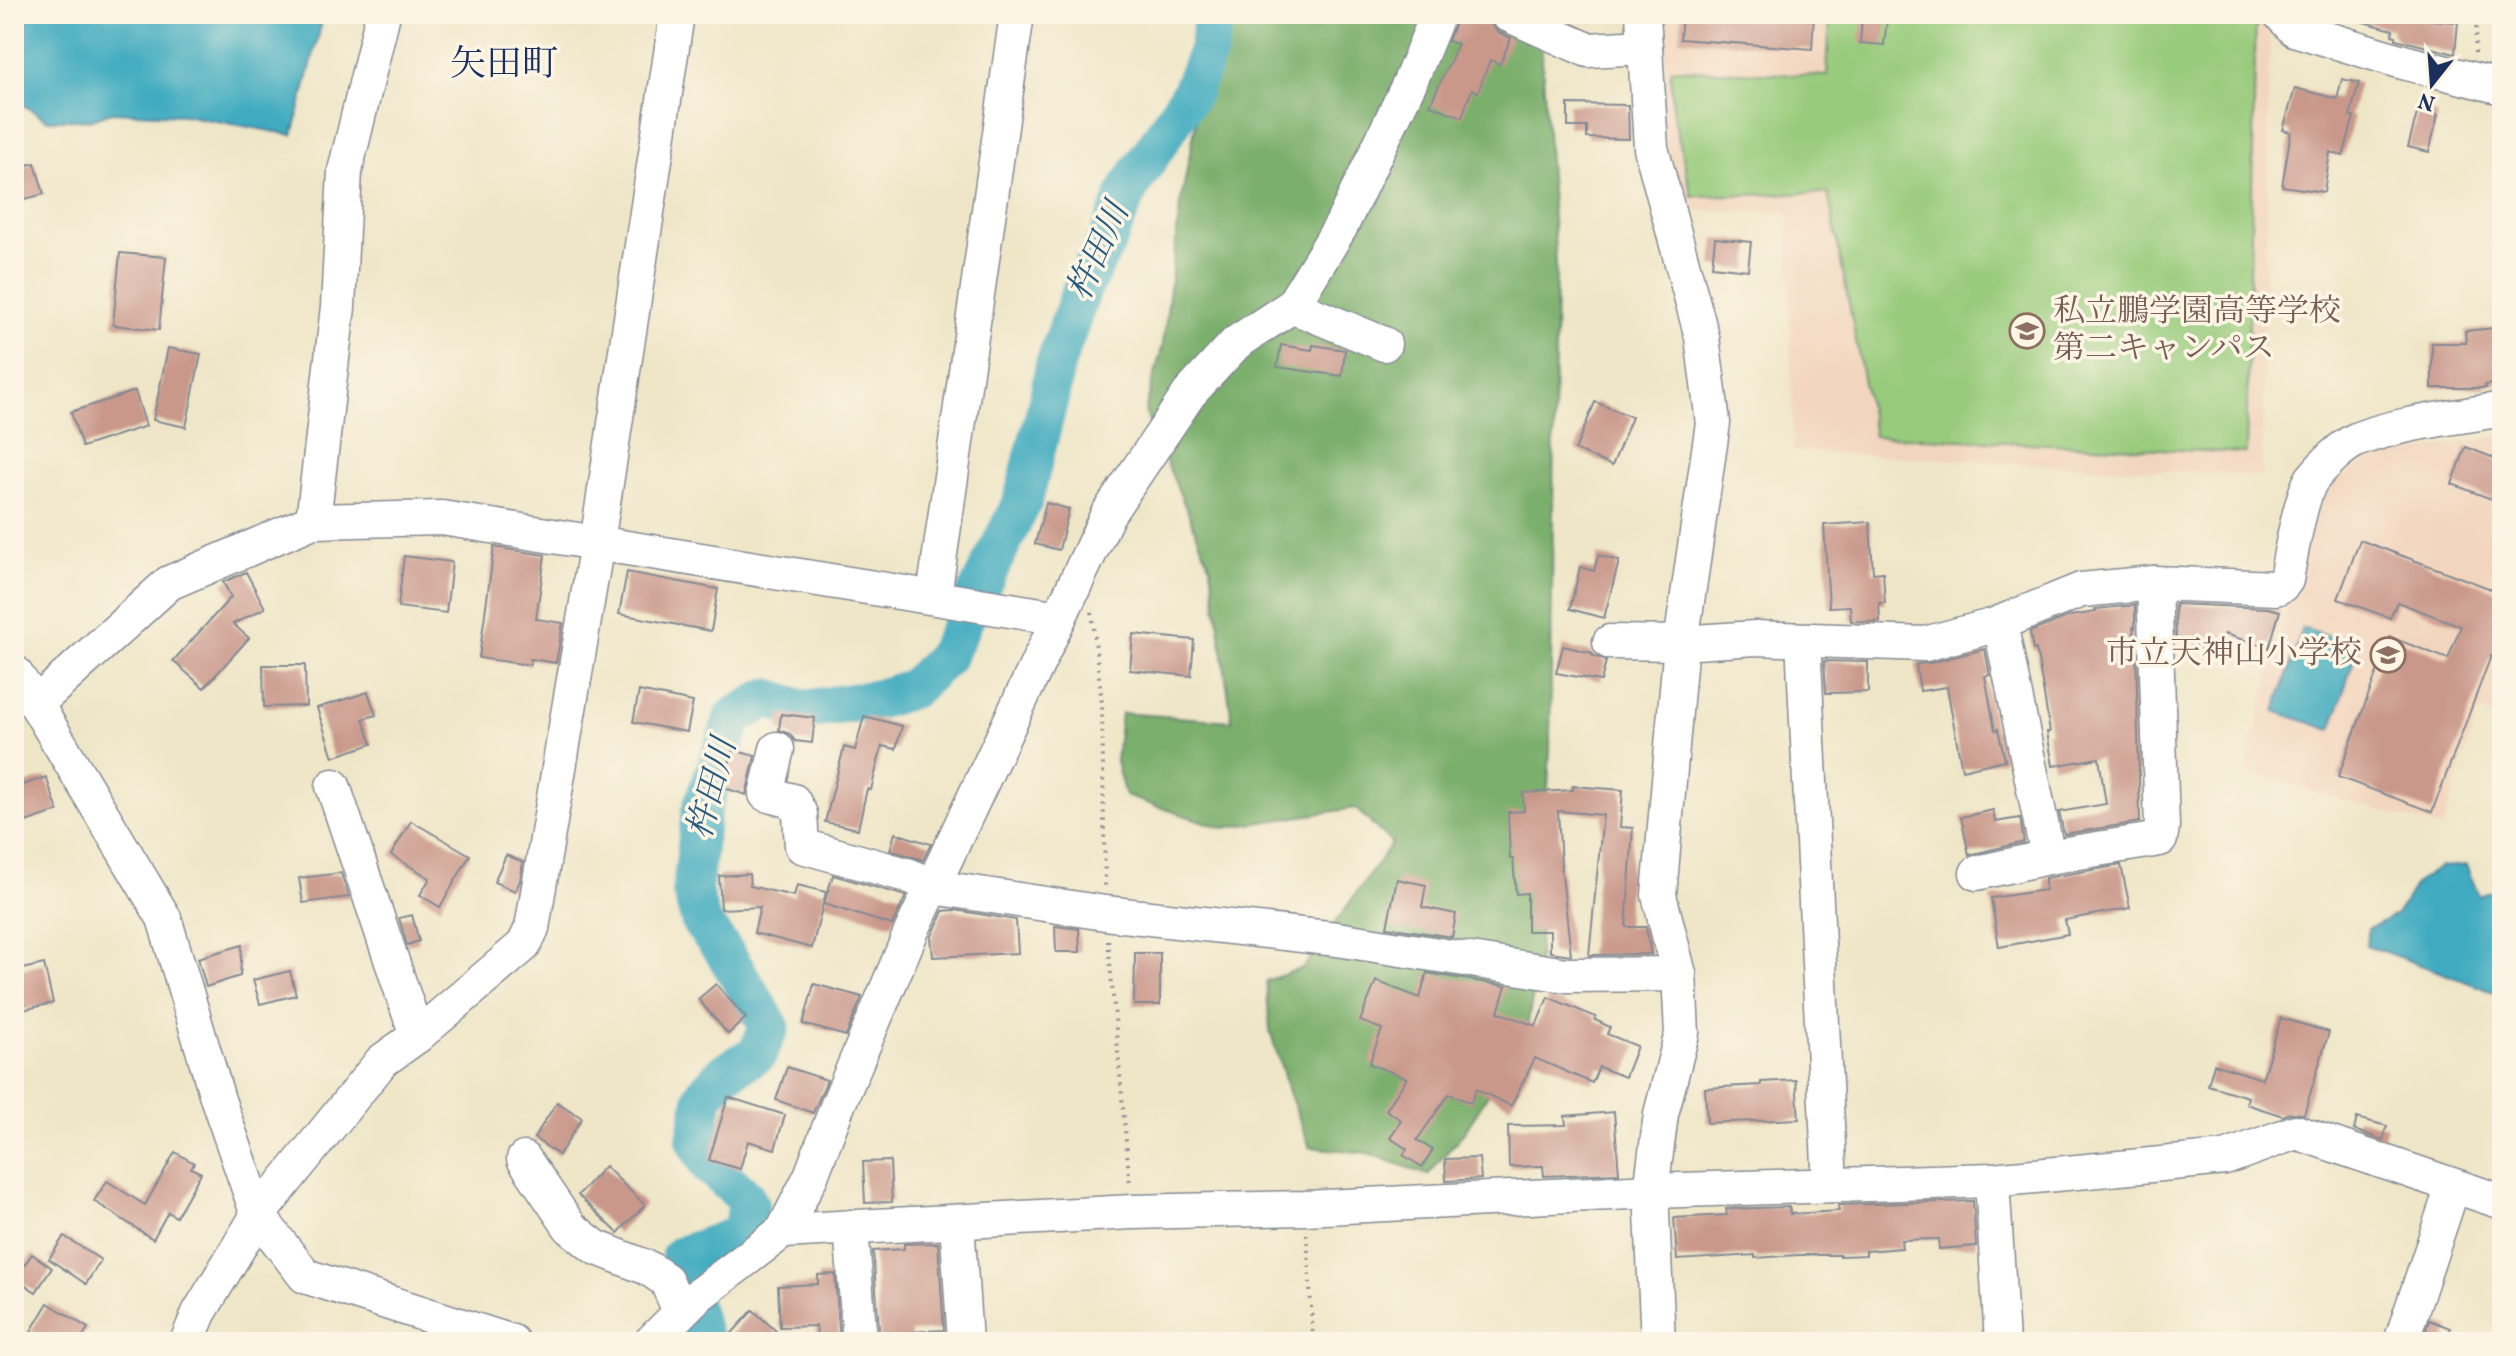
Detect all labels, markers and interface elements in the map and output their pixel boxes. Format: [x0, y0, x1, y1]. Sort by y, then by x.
district label: 矢田町 [450, 41, 558, 91]
north arrow [2392, 44, 2472, 124]
text: N [2415, 84, 2439, 118]
water label: 杵田川 [1058, 192, 1144, 308]
place label: 私立鵬学園高等学校 第二キャンパス [2053, 291, 2341, 372]
school or university icon: 私立鵬学園高等学校 第二キャンパス [2008, 312, 2046, 350]
place label: 市立天神山小学校 [2106, 633, 2362, 677]
school or university icon: 市立天神山小学校 [2369, 636, 2407, 674]
water label: 杵田川 [678, 730, 751, 844]

